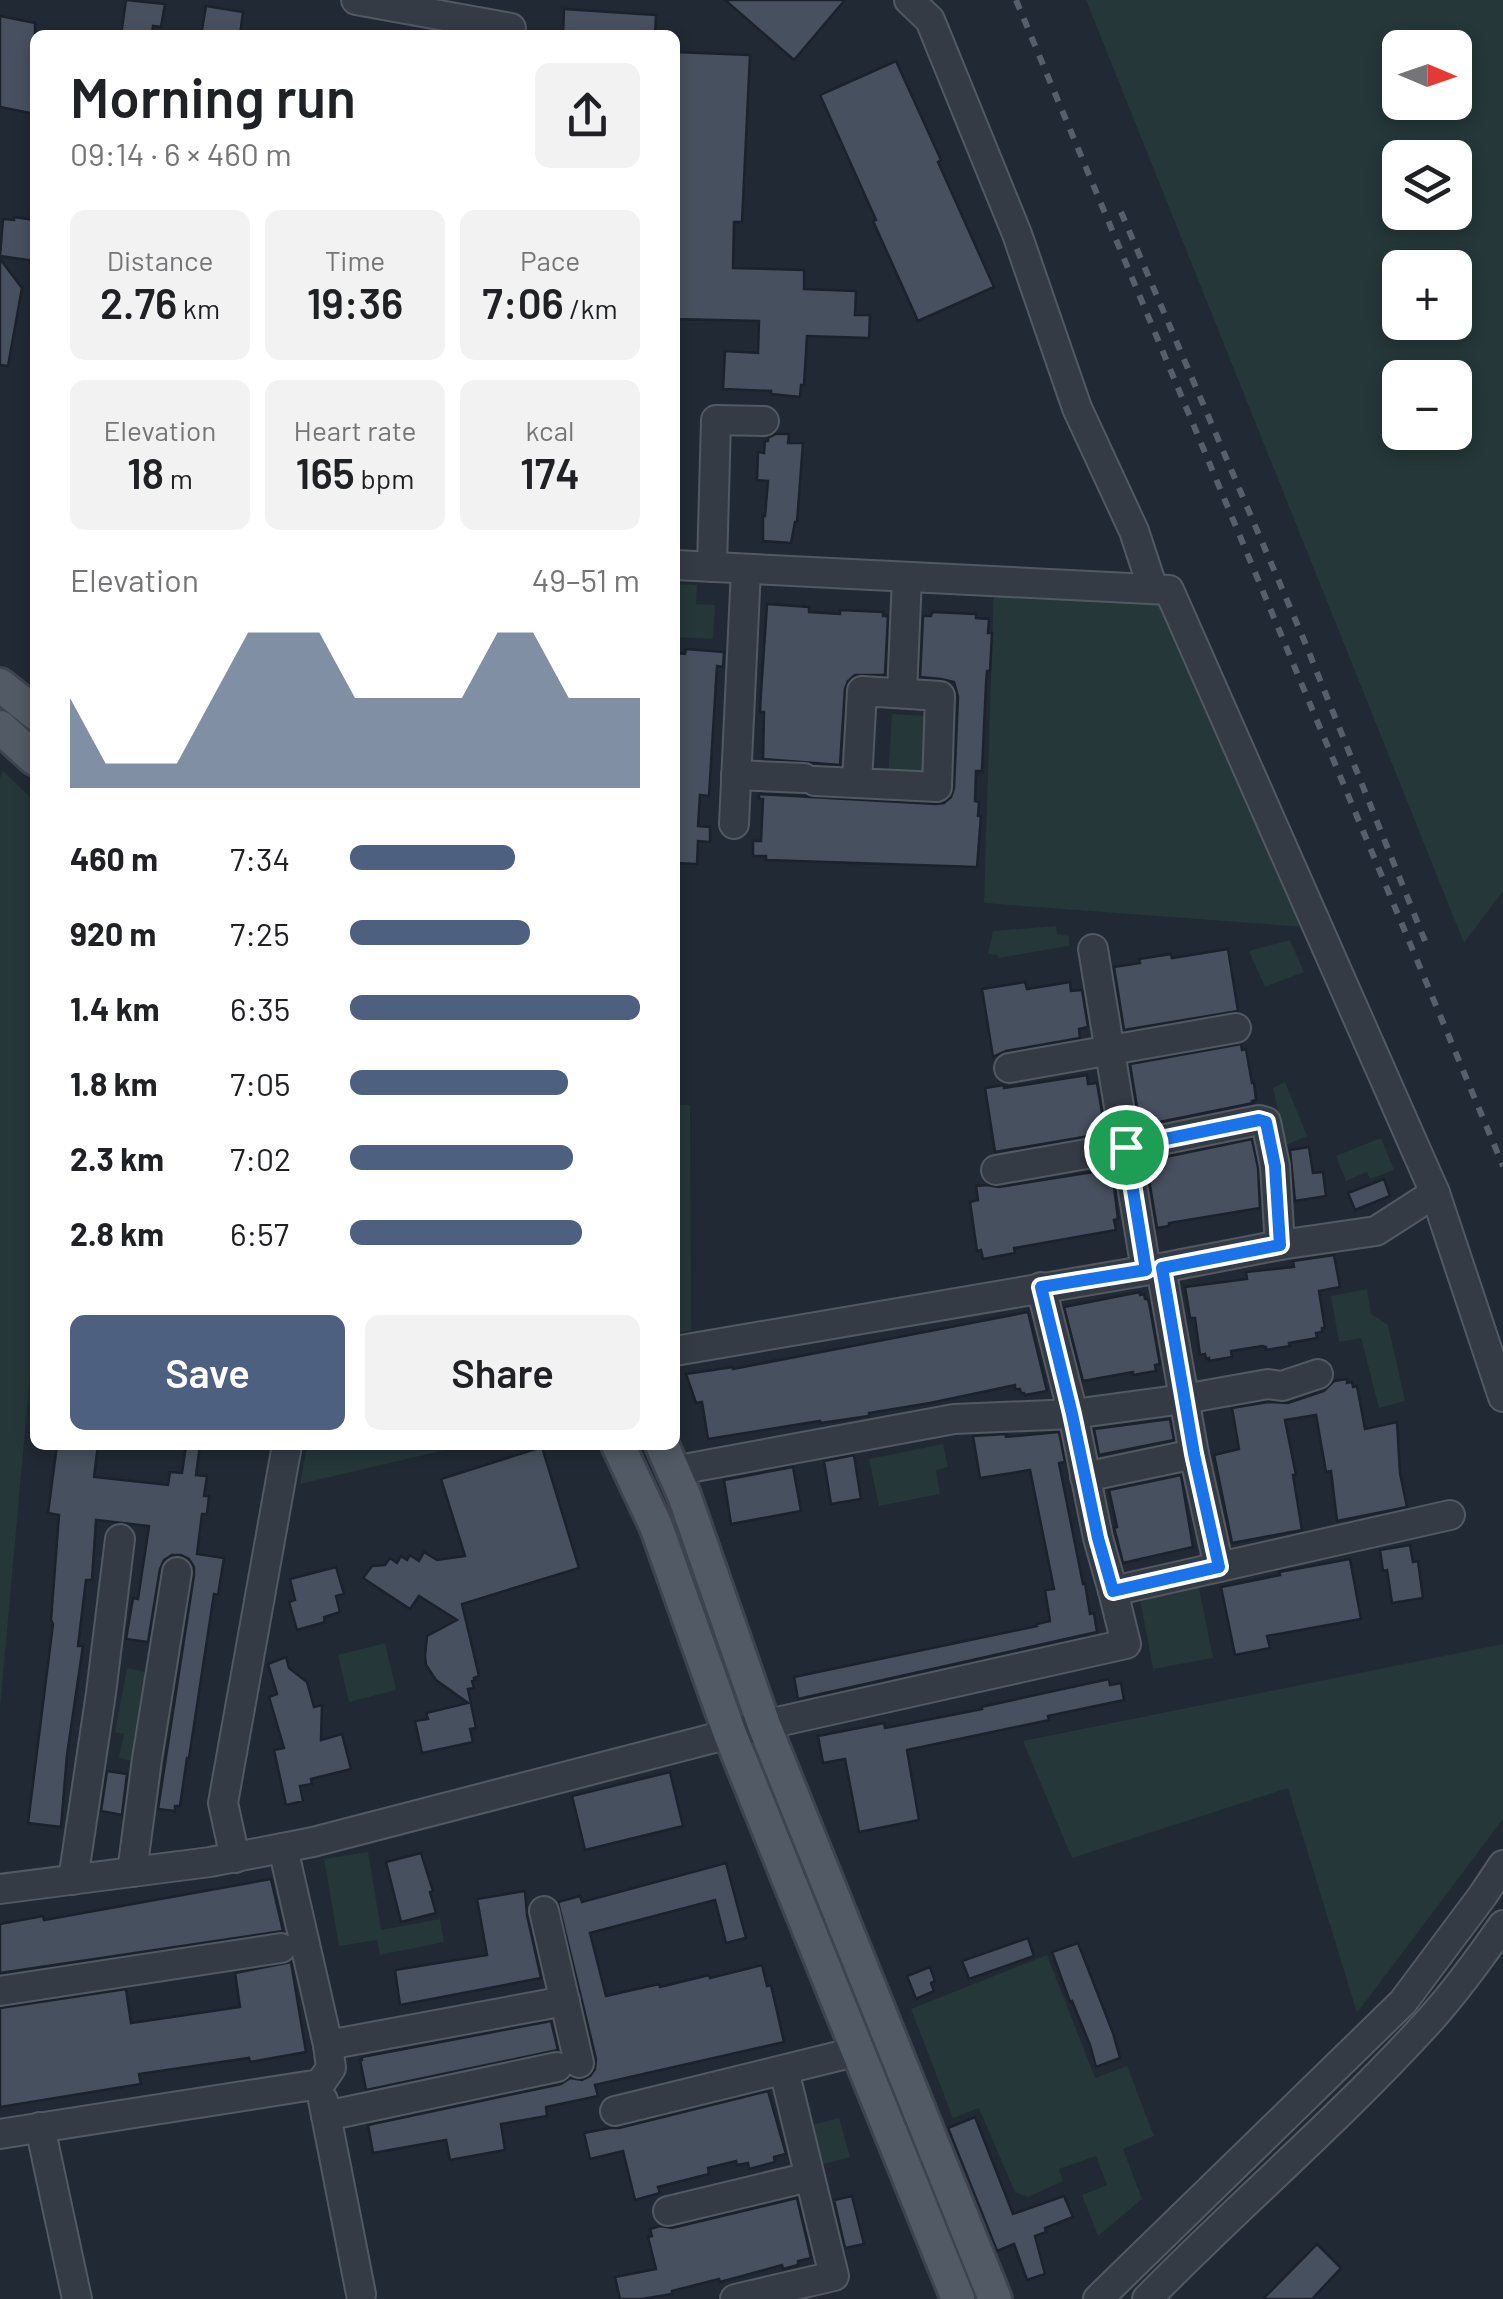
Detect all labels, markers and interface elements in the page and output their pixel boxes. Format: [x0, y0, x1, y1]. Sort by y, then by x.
north arrow [1382, 30, 1472, 120]
map controls [1382, 30, 1472, 450]
text: Morning run [70, 63, 356, 129]
button: share [535, 63, 640, 168]
text: 09:14 · 6 × 460 m [70, 134, 292, 172]
button: layers [1382, 140, 1472, 230]
text: Distance [107, 243, 213, 277]
text: Time [325, 243, 385, 277]
text: Pace [520, 243, 580, 277]
button: + [1382, 250, 1472, 340]
text: 2.76 [100, 277, 177, 327]
text: 19:36 [307, 277, 403, 327]
text: 7:06 [482, 277, 564, 327]
text: km [177, 291, 220, 325]
text: /km [564, 291, 618, 325]
button: − [1382, 360, 1472, 450]
text: Elevation [104, 413, 216, 447]
text: Heart rate [294, 413, 416, 447]
text: kcal [526, 413, 574, 447]
text: 18 [127, 447, 164, 497]
text: 165 [296, 447, 355, 497]
text: 174 [520, 447, 580, 497]
text: m [164, 461, 193, 495]
text: bpm [355, 461, 414, 495]
text: Elevation [70, 560, 199, 598]
text: 49–51 m [532, 560, 640, 598]
text: 460 m [70, 839, 158, 877]
text: 7:34 [230, 839, 290, 877]
text: 920 m [70, 914, 156, 952]
text: 7:25 [230, 914, 290, 952]
text: 1.4 km [70, 989, 160, 1027]
text: 6:35 [230, 989, 290, 1027]
text: 1.8 km [70, 1064, 157, 1102]
text: 7:05 [230, 1064, 291, 1102]
pin [1084, 1105, 1169, 1190]
icon: arrive [1099, 1120, 1154, 1175]
text: 2.3 km [70, 1139, 164, 1177]
text: 7:02 [230, 1139, 291, 1177]
text: 2.8 km [70, 1214, 164, 1252]
text: 6:57 [230, 1214, 289, 1252]
button: Save [70, 1315, 345, 1430]
button: Share [365, 1315, 640, 1430]

